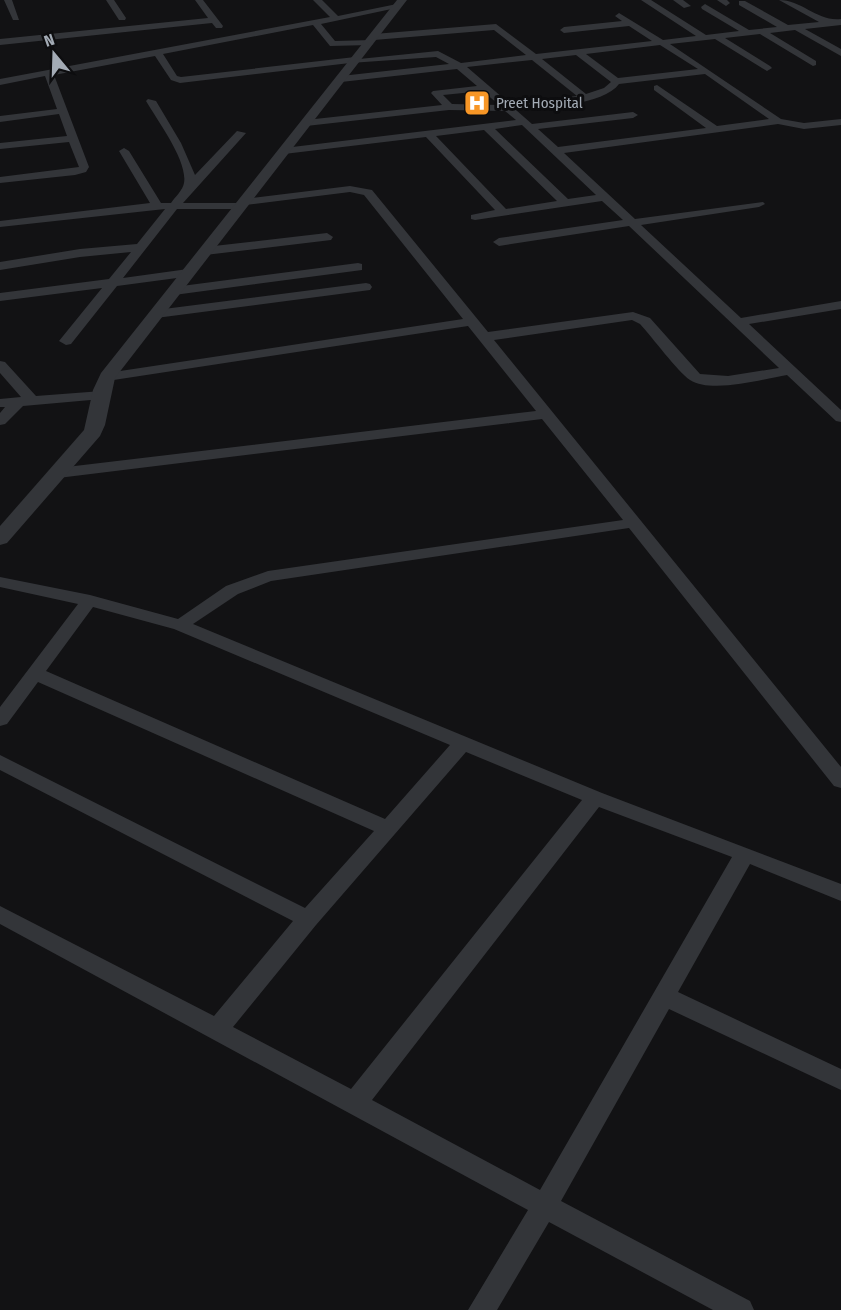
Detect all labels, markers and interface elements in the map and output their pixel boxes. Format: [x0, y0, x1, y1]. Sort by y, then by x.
north arrow [24, 24, 84, 84]
text: N [42, 30, 57, 51]
hospital icon: Preet Hospital [462, 88, 492, 118]
place label: Preet Hospital [496, 94, 583, 112]

